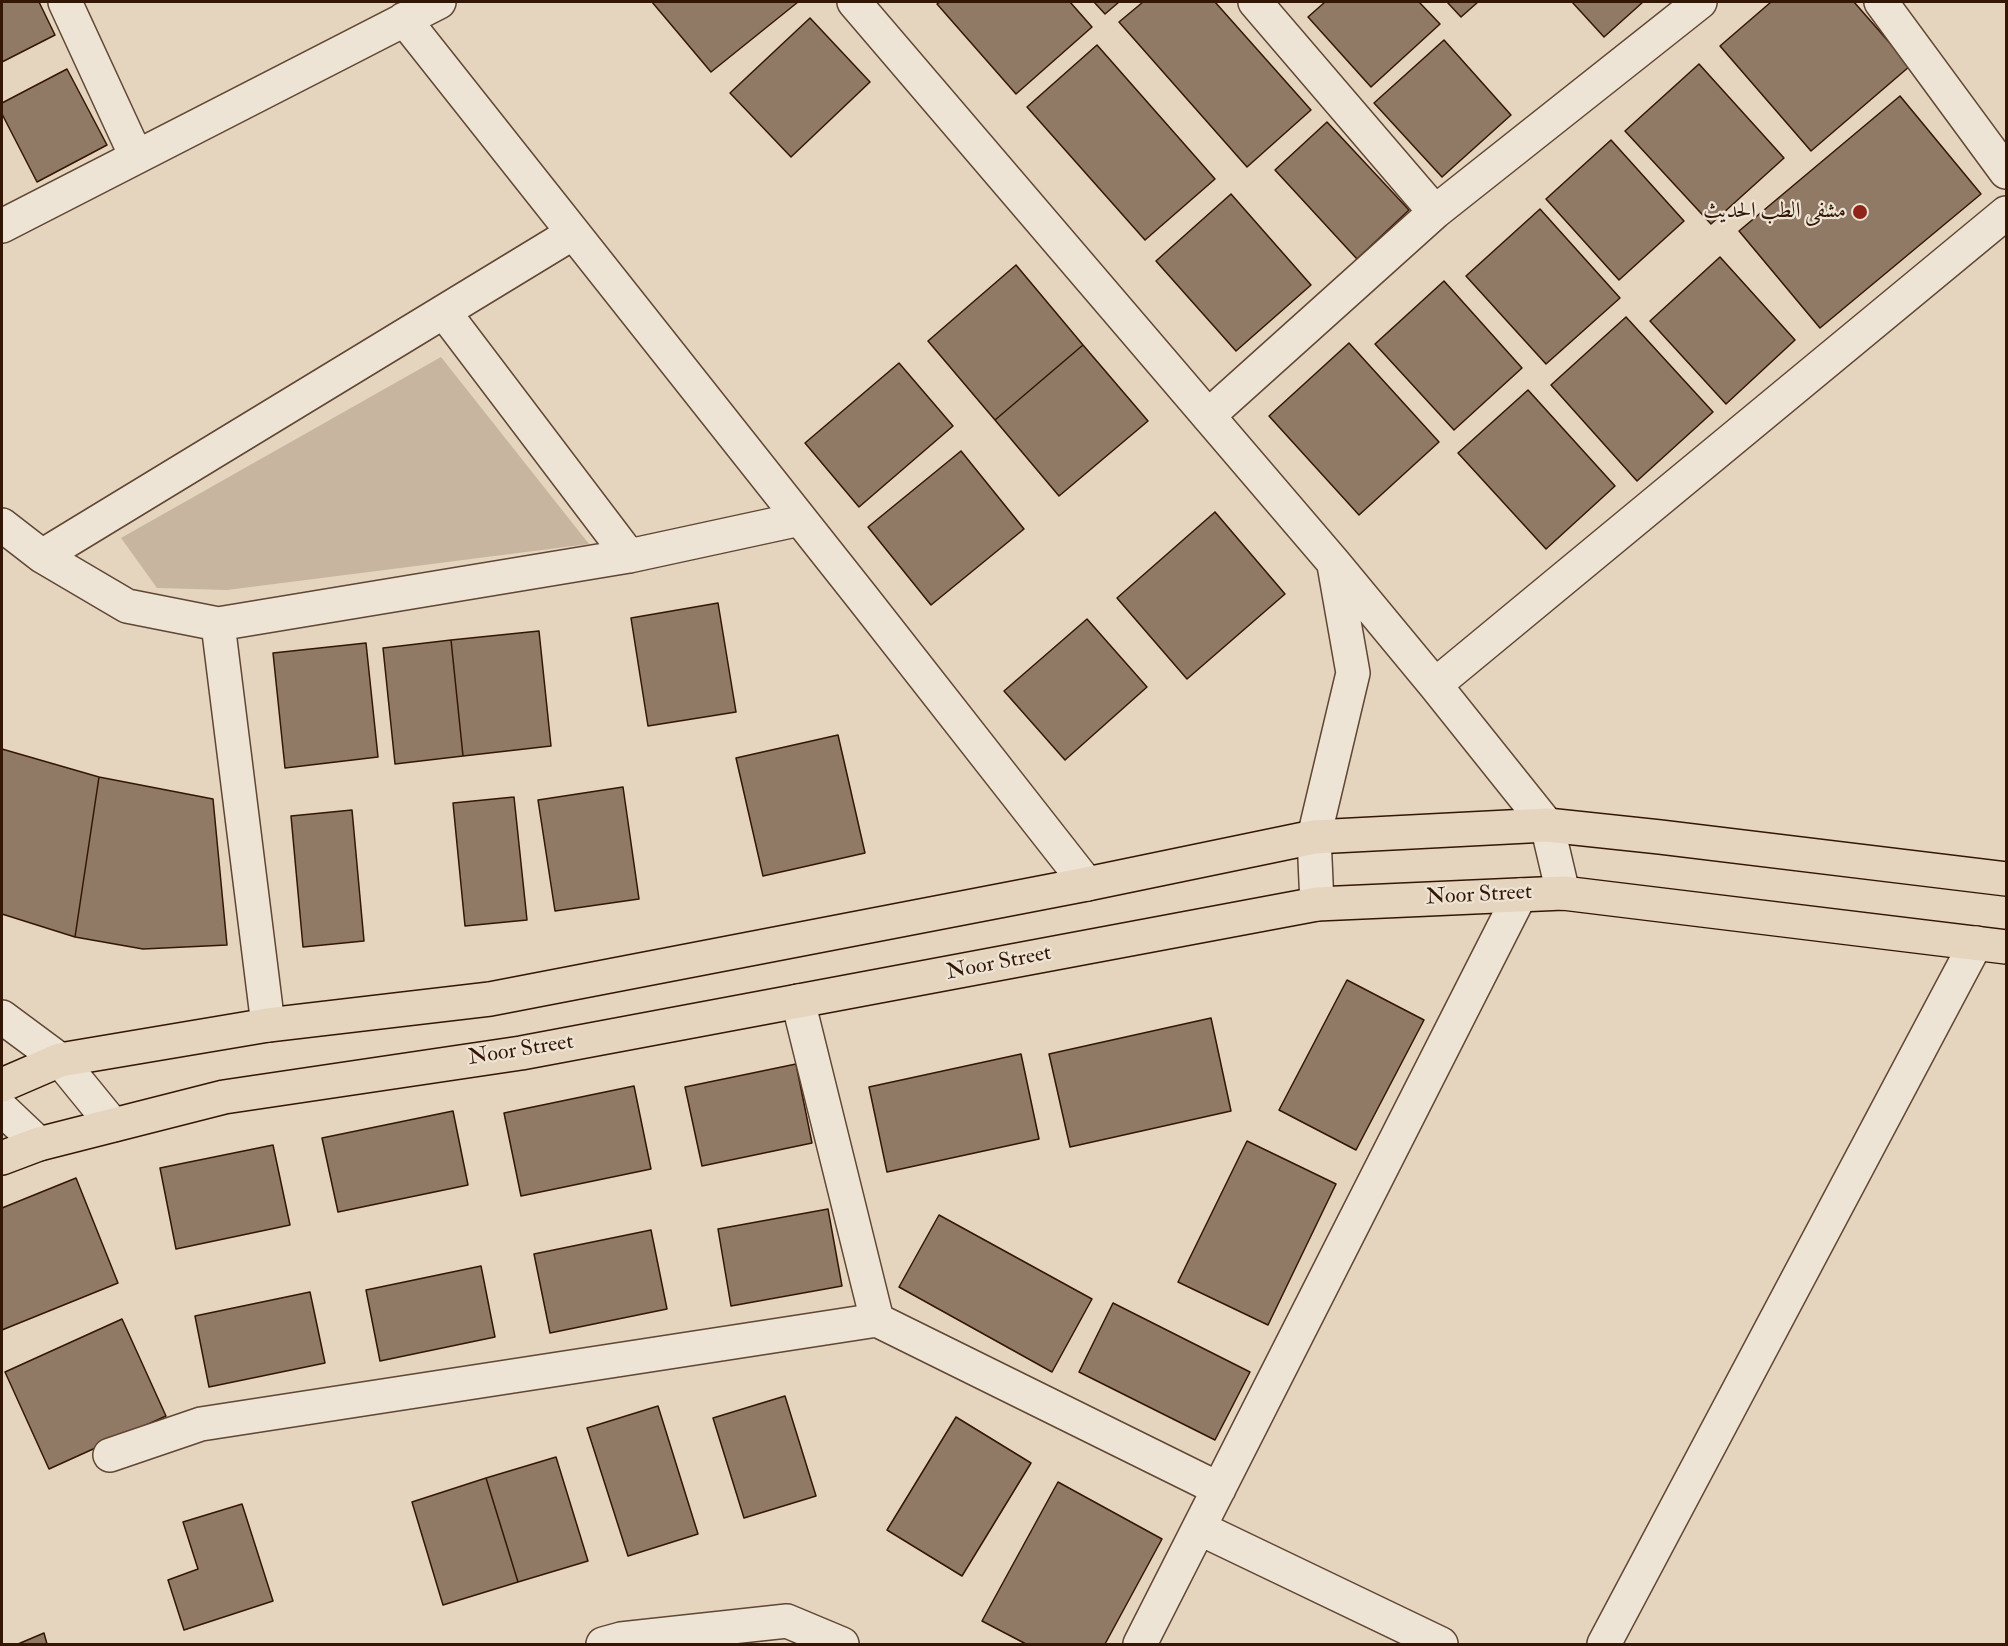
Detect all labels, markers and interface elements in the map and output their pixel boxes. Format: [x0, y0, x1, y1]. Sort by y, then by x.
place label: مشفى الطب الحديث [1703, 199, 1846, 225]
marker: مشفى الطب الحديث [1851, 203, 1869, 221]
street label: Noor Street [1425, 880, 1533, 912]
street label: Noor Street [944, 941, 1054, 987]
street label: Noor Street [466, 1030, 576, 1072]

